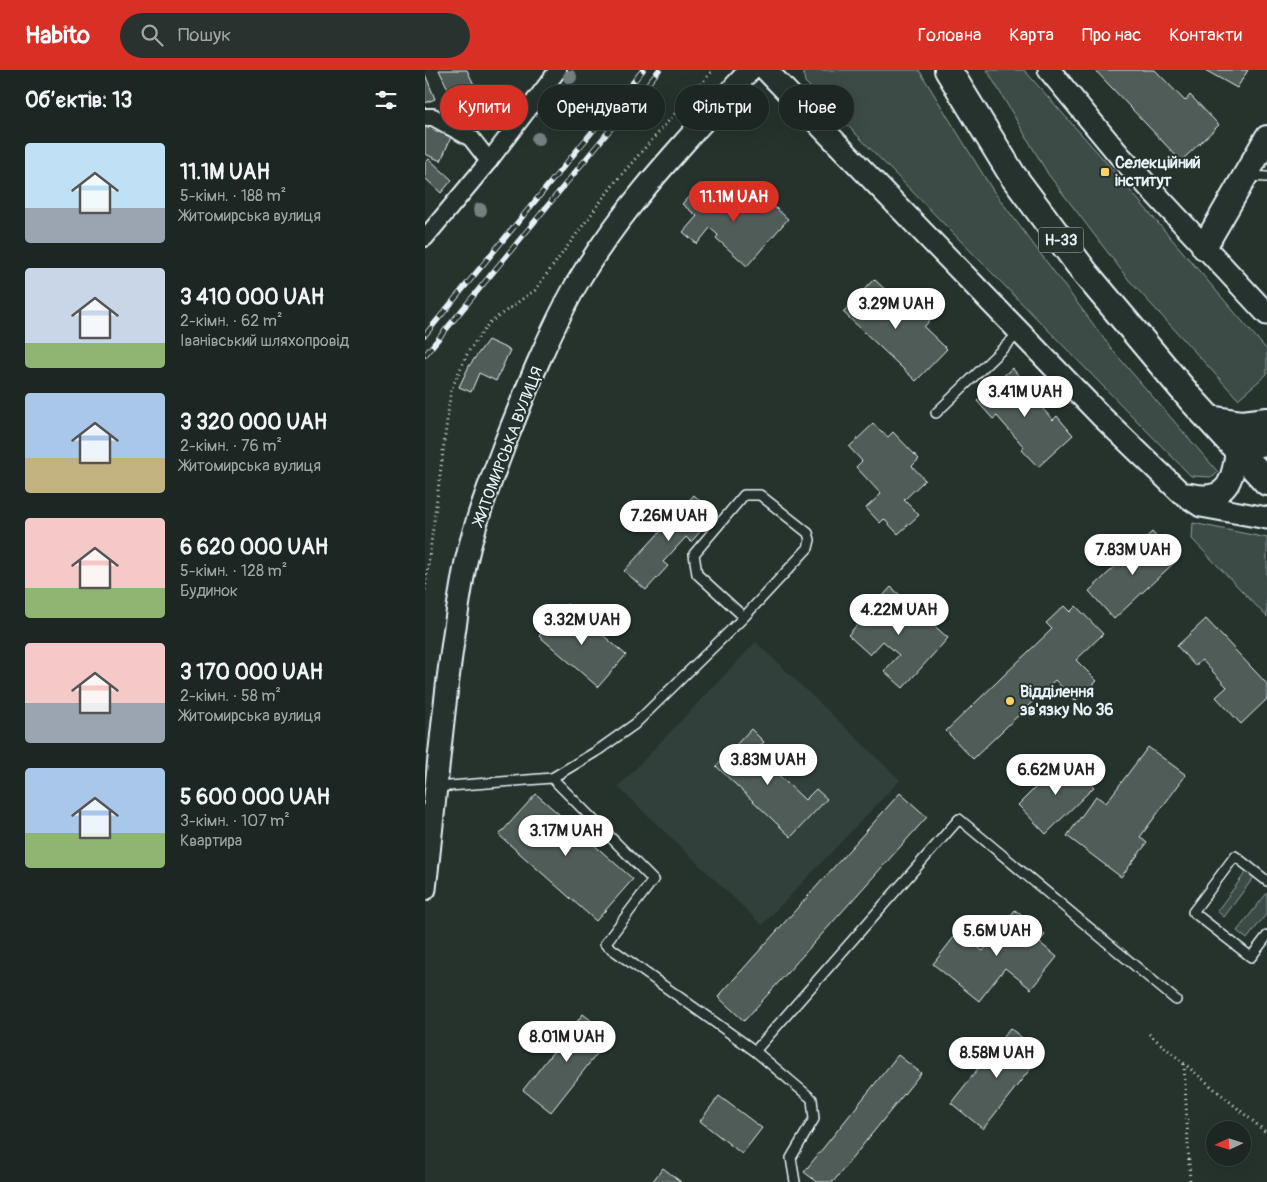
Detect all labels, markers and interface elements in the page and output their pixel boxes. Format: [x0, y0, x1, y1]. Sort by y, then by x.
search box [120, 13, 470, 58]
text: Habito [25, 21, 90, 50]
icon: search [138, 21, 166, 49]
text: Пошук [178, 23, 231, 47]
text: Головна [918, 24, 981, 47]
text: Карта [1009, 24, 1054, 47]
text: Про нас [1082, 24, 1141, 47]
text: Контакти [1169, 24, 1242, 47]
chip: Купити [440, 85, 528, 130]
chip: Орендувати [538, 85, 665, 130]
chip: Фільтри [675, 85, 769, 130]
chip: Нове [779, 85, 854, 130]
icon: filters [372, 86, 400, 114]
text: Об’єктів: 13 [25, 87, 132, 114]
place label: Селекційний інститут [1115, 153, 1201, 191]
text: 11.1M UAH [180, 159, 270, 186]
icon: home [65, 163, 125, 223]
marker: Селекційний інститут [1099, 166, 1111, 178]
pin: 11.1M UAH [677, 180, 791, 223]
text: 5-кімн. · 188 m² [180, 186, 286, 206]
text: 11.1M UAH [700, 187, 768, 207]
text: Житомирська вулиця [180, 206, 321, 226]
road number: Н-33 [1039, 228, 1083, 252]
text: 3 410 000 UAH [180, 284, 324, 311]
icon: home [65, 288, 125, 348]
pin: 3.29M UAH [839, 288, 953, 330]
text: 3.29M UAH [858, 294, 934, 314]
text: 2-кімн. · 62 m² [180, 311, 282, 331]
text: Іванівський шляхопровід [180, 331, 349, 351]
street label: ЖИТОМИРСЬКА ВУЛИЦЯ [467, 364, 547, 531]
pin: 3.41M UAH [968, 376, 1082, 418]
text: 3.41M UAH [988, 382, 1062, 402]
text: 3 320 000 UAH [180, 409, 327, 436]
icon: home [65, 413, 125, 473]
text: 2-кімн. · 76 m² [180, 436, 282, 456]
text: Житомирська вулиця [180, 456, 321, 476]
pin: 7.26M UAH [612, 500, 726, 542]
text: 7.26M UAH [631, 506, 707, 526]
text: 6 620 000 UAH [180, 534, 328, 561]
pin: 7.83M UAH [1076, 534, 1190, 576]
icon: home [65, 538, 125, 598]
text: 7.83M UAH [1095, 540, 1171, 560]
text: 5-кімн. · 128 m² [180, 561, 287, 581]
text: Будинок [180, 581, 238, 601]
pin: 4.22M UAH [842, 594, 956, 636]
text: 4.22M UAH [861, 600, 937, 620]
pin: 3.32M UAH [525, 604, 639, 646]
text: 3.32M UAH [544, 610, 620, 630]
text: 3 170 000 UAH [180, 659, 323, 686]
icon: home [65, 663, 125, 723]
place label: Відділення зв'язку № 36 [1020, 682, 1114, 720]
text: 2-кімн. · 58 m² [180, 686, 281, 706]
marker: Відділення зв'язку № 36 [1004, 695, 1016, 707]
text: Житомирська вулиця [180, 706, 321, 726]
pin: 3.83M UAH [711, 744, 825, 786]
text: 3.83M UAH [730, 750, 806, 770]
pin: 6.62M UAH [999, 754, 1113, 796]
text: 6.62M UAH [1017, 760, 1095, 780]
text: 5 600 000 UAH [180, 784, 330, 811]
icon: home [65, 788, 125, 848]
text: 3-кімн. · 107 m² [180, 811, 290, 831]
pin: 3.17M UAH [509, 814, 623, 857]
text: 3.17M UAH [529, 821, 603, 841]
text: Квартира [180, 831, 242, 851]
pin: 5.6M UAH [945, 914, 1049, 957]
text: 5.6M UAH [963, 921, 1031, 941]
pin: 8.01M UAH [510, 1020, 624, 1063]
text: 8.01M UAH [530, 1027, 604, 1047]
pin: 8.58M UAH [940, 1036, 1054, 1079]
text: 8.58M UAH [960, 1043, 1034, 1063]
north arrow [1206, 1121, 1251, 1166]
map controls [1206, 1121, 1251, 1166]

